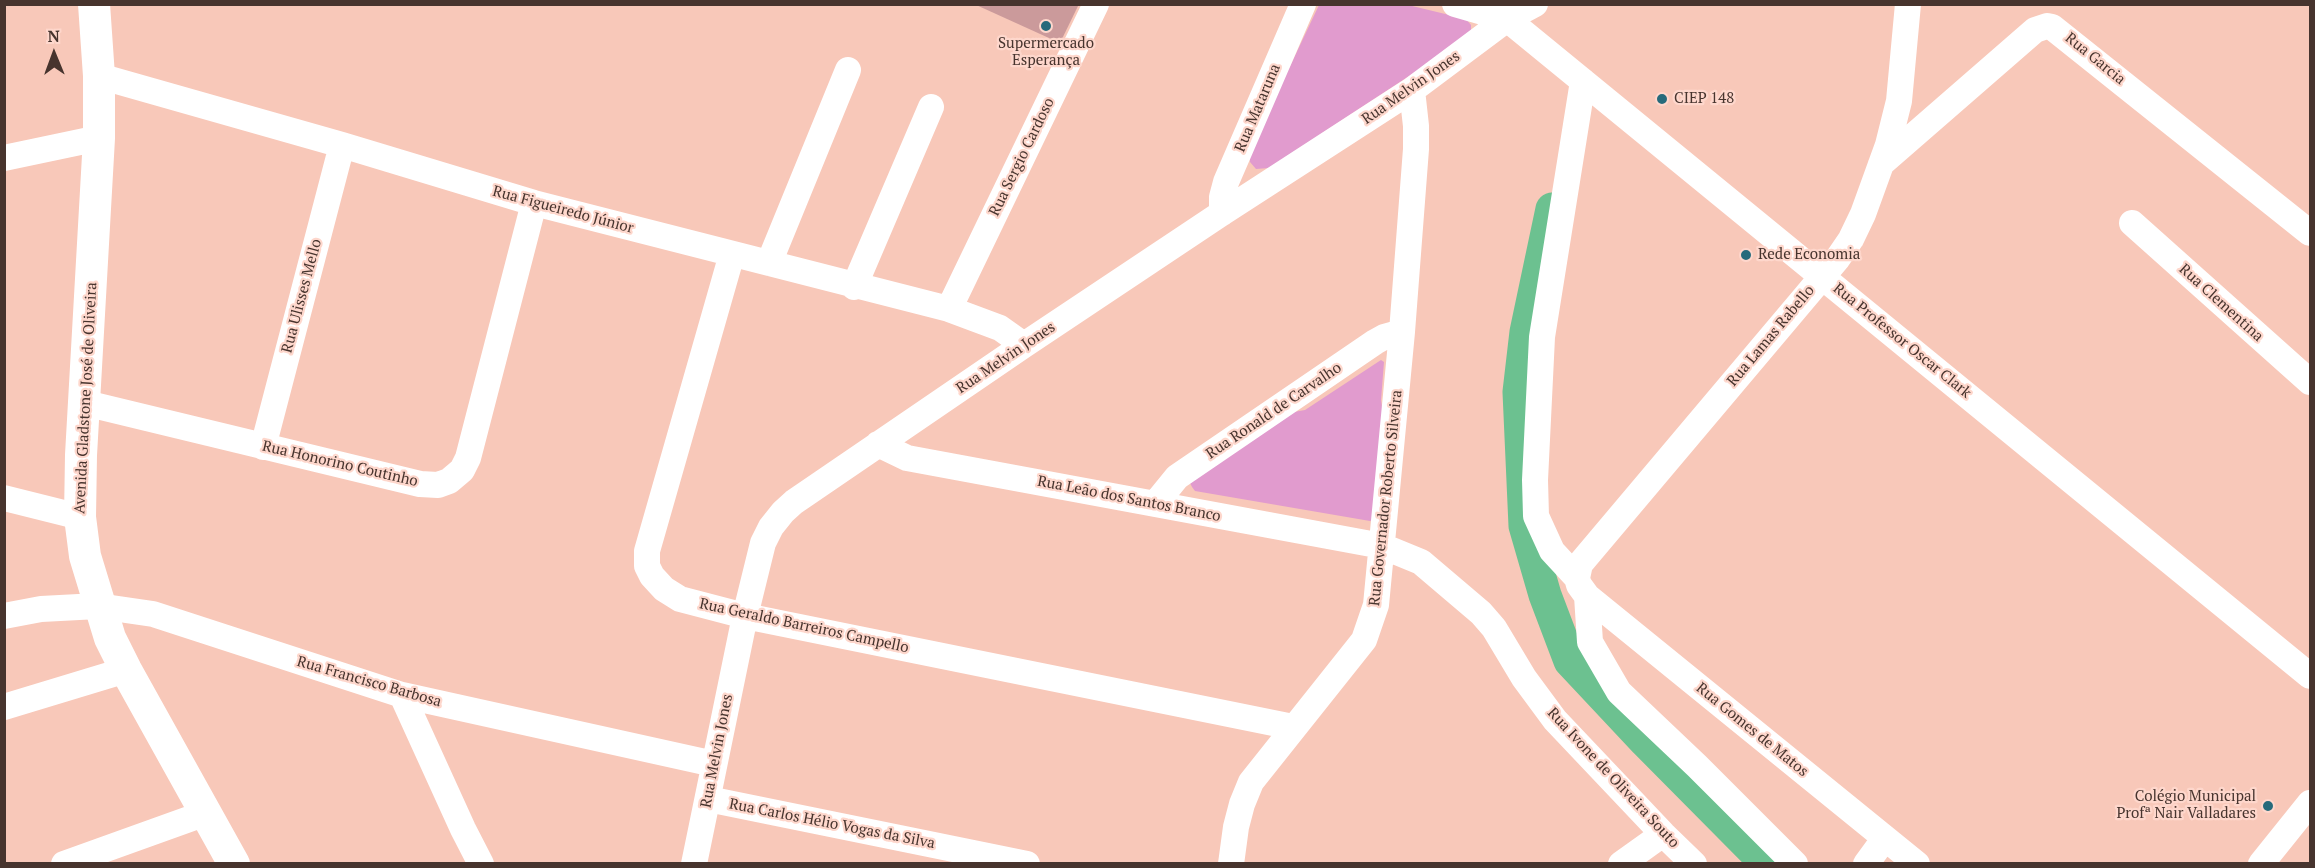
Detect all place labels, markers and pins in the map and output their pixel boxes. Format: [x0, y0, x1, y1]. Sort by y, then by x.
marker: Supermercado Esperança [1039, 19, 1053, 33]
place label: Supermercado Esperança [998, 35, 1094, 70]
place label: CIEP 148 [1674, 90, 1734, 108]
marker: CIEP 148 [1655, 92, 1669, 106]
place label: Rede Economia [1758, 246, 1860, 264]
marker: Rede Economia [1739, 248, 1753, 262]
place label: Colégio Municipal Profª Nair Valladares [2116, 788, 2256, 823]
marker: Colégio Municipal Profª Nair Valladares [2261, 799, 2275, 813]

